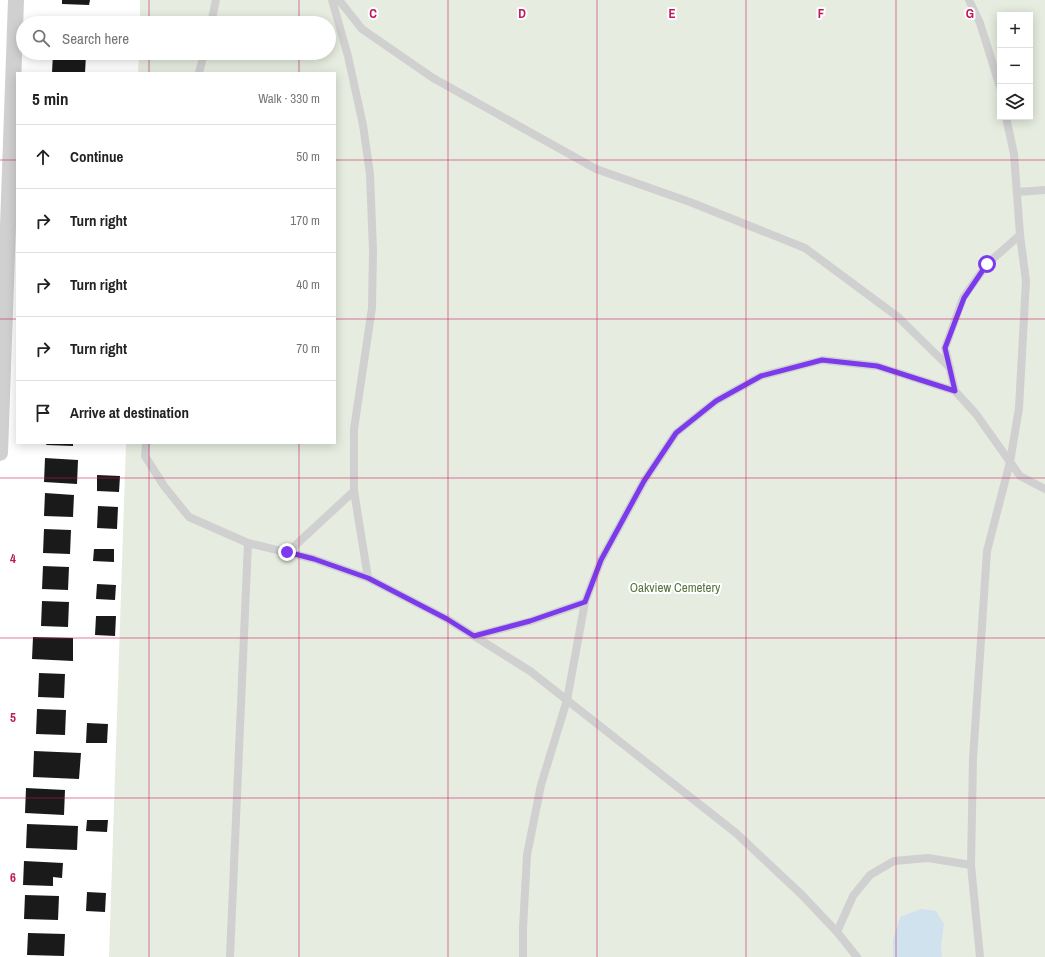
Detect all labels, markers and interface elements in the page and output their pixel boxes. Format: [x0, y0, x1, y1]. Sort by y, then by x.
text: C [369, 5, 377, 22]
text: D [518, 5, 526, 22]
text: E [668, 5, 676, 22]
text: F [818, 5, 825, 22]
text: G [966, 5, 974, 22]
map controls [997, 12, 1033, 120]
button: + [997, 12, 1033, 48]
search box [16, 16, 336, 60]
icon: search [30, 27, 52, 49]
text: Search here [62, 28, 129, 49]
button: − [997, 48, 1033, 84]
button: layers [997, 84, 1033, 120]
text: 5 min [32, 87, 68, 110]
text: Walk · 330 m [258, 90, 320, 107]
icon: ahead [32, 146, 54, 168]
text: Continue [70, 146, 123, 167]
text: 50 m [296, 148, 320, 165]
icon: right [32, 210, 54, 232]
text: Turn right [70, 210, 127, 231]
text: 170 m [290, 212, 320, 229]
route start [978, 255, 996, 273]
icon: right [32, 274, 54, 296]
text: Turn right [70, 274, 127, 295]
text: 40 m [296, 276, 320, 293]
icon: right [32, 338, 54, 360]
text: Turn right [70, 338, 127, 359]
text: 70 m [296, 340, 320, 357]
icon: arrive [32, 402, 54, 424]
text: Arrive at destination [70, 402, 189, 423]
route end [278, 543, 296, 561]
text: 4 [10, 550, 16, 567]
park label: Oakview Cemetery [630, 579, 721, 596]
text: 5 [10, 709, 16, 726]
text: 6 [10, 869, 16, 886]

